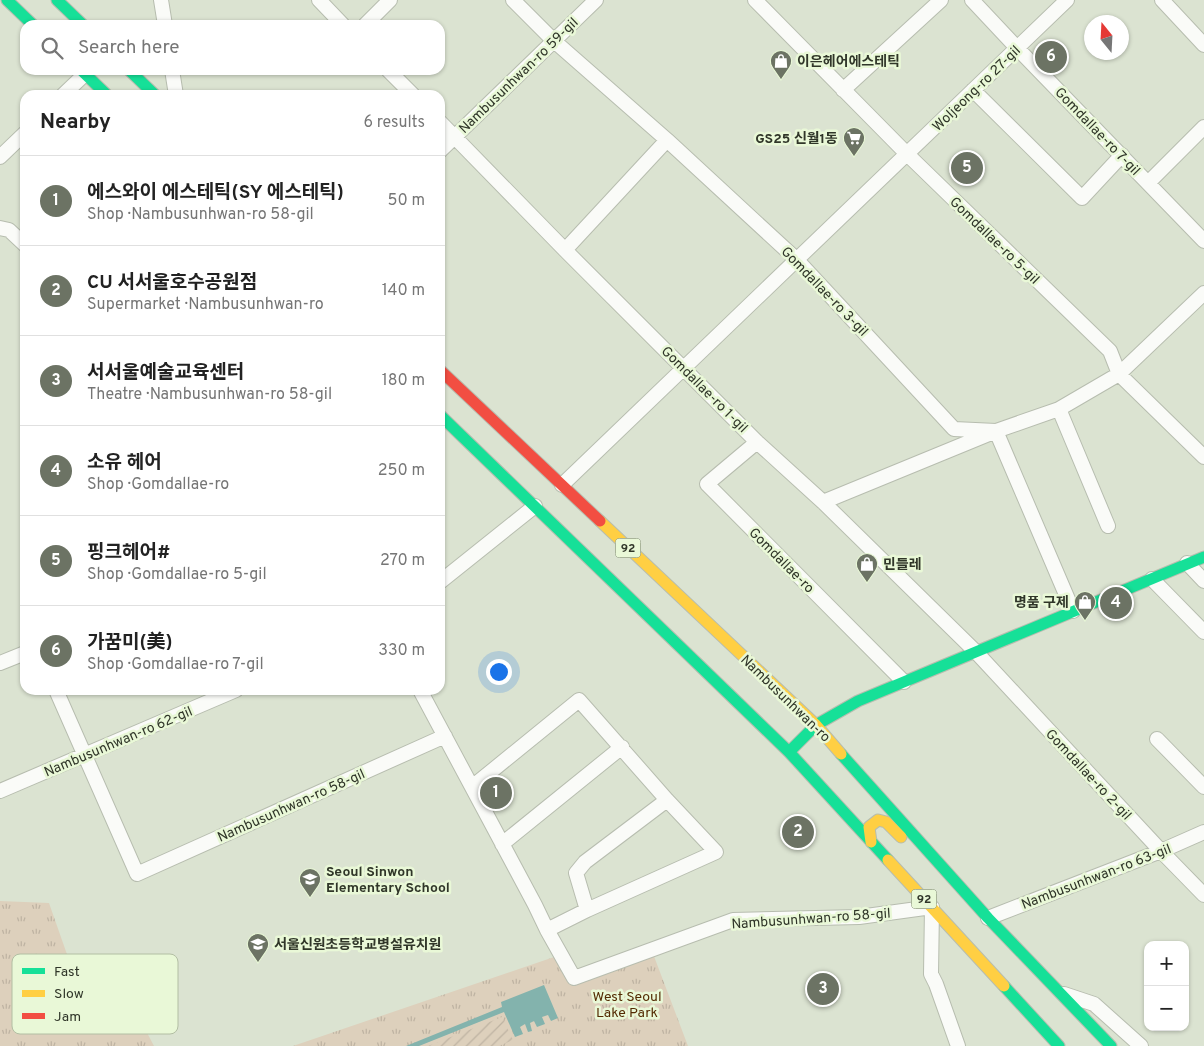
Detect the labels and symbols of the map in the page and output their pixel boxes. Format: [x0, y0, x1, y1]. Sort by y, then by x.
street label: Nambusunhwan-ro 59-gil [456, 15, 582, 138]
north arrow [1084, 15, 1129, 60]
pin: 6 [1035, 38, 1067, 76]
street label: Woljeong-ro 27-gil [929, 43, 1025, 135]
shop icon: 이은헤어에스테틱 [769, 49, 793, 80]
place label: 이은헤어에스테틱 [797, 54, 900, 71]
street label: Gomdallae-ro 7-gil [1051, 84, 1143, 180]
supermarket icon: GS25 신월1동 [842, 126, 866, 157]
place label: GS25 신월1동 [755, 131, 838, 148]
pin: 5 [951, 149, 983, 187]
street label: Gomdallae-ro 5-gil [945, 194, 1042, 288]
street label: Gomdallae-ro 3-gil [777, 244, 871, 340]
street label: Gomdallae-ro 1-gil [657, 343, 751, 437]
street label: Gomdallae-ro [745, 525, 817, 597]
road number: 92 [616, 538, 640, 558]
shop icon: 민들레 [855, 552, 879, 583]
place label: 민들레 [883, 557, 922, 574]
pin: 4 [1100, 584, 1132, 622]
shop icon: 명품 구제 [1073, 590, 1097, 621]
place label: 명품 구제 [1014, 595, 1069, 612]
street label: Nambusunhwan-ro [736, 652, 834, 746]
your location [486, 659, 512, 685]
street label: Nambusunhwan-ro 62-gil [42, 703, 195, 781]
street label: Gomdallae-ro 2-gil [1041, 726, 1134, 824]
street label: Nambusunhwan-ro 58-gil [215, 766, 368, 847]
pin: 1 [480, 774, 512, 812]
pin: 2 [782, 813, 814, 851]
street label: Nambusunhwan-ro 63-gil [1019, 841, 1174, 914]
place label: Seoul Sinwon Elementary School [326, 864, 450, 897]
school or university icon: Seoul Sinwon Elementary School [298, 867, 322, 898]
road number: 92 [912, 890, 936, 909]
street label: Nambusunhwan-ro 58-gil [731, 905, 891, 934]
school or university icon: 서울신원초등학교병설유치원 [246, 932, 270, 963]
place label: 서울신원초등학교병설유치원 [274, 936, 441, 954]
legend [12, 954, 178, 1034]
text: Fast [54, 964, 80, 981]
pin: 3 [807, 970, 839, 1008]
text: Slow [54, 986, 84, 1003]
park label: West Seoul Lake Park [592, 989, 662, 1022]
text: Jam [54, 1009, 81, 1026]

